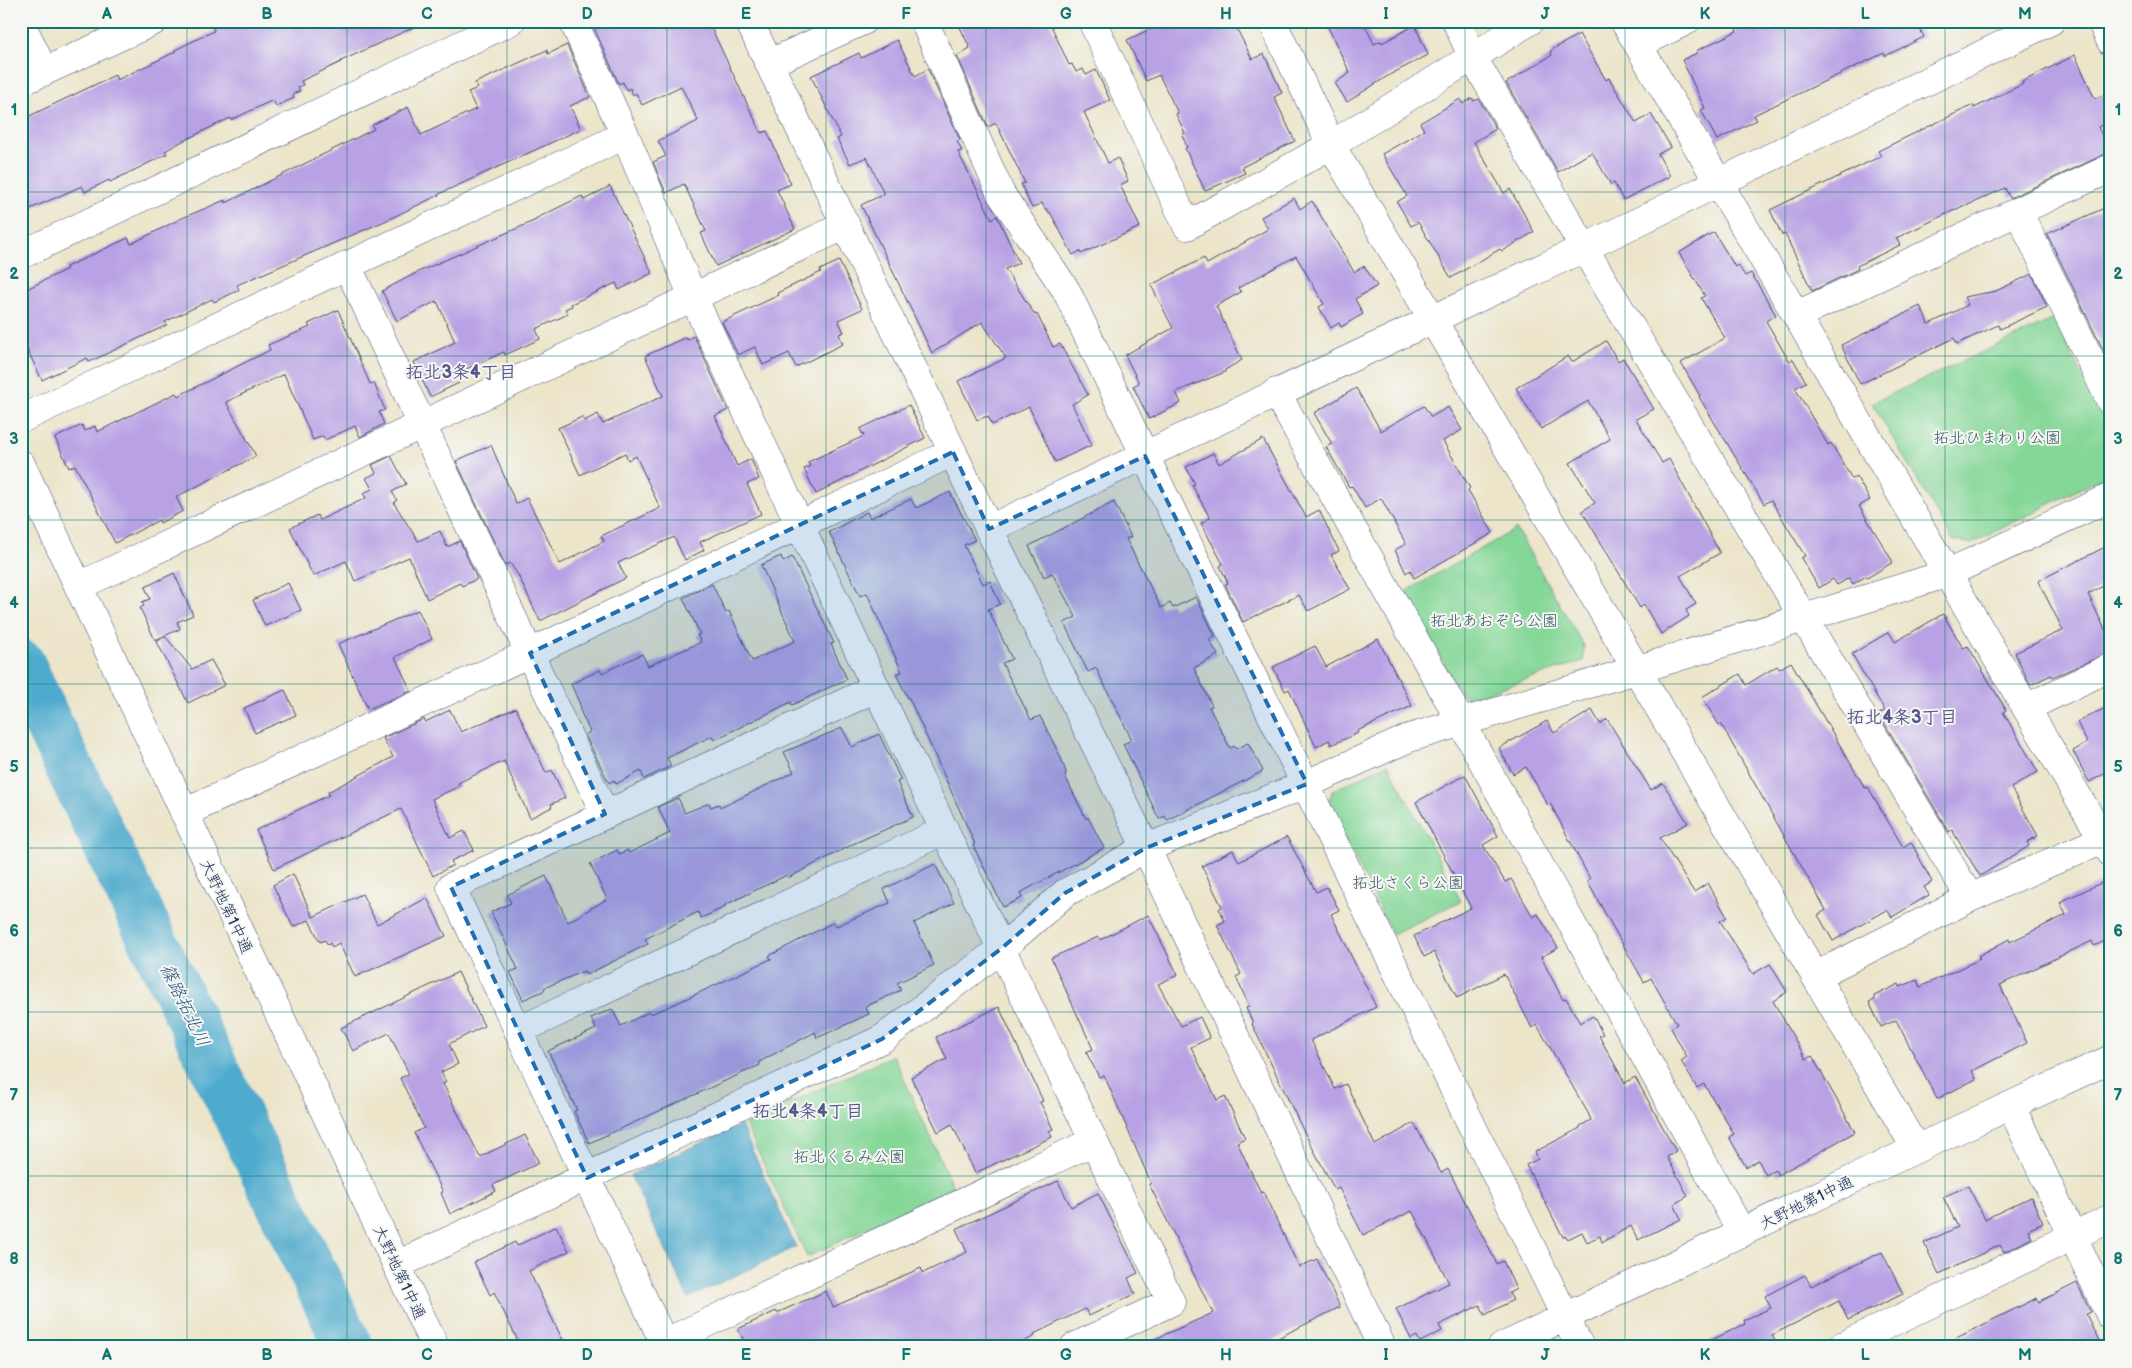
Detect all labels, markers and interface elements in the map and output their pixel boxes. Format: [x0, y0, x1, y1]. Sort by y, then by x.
text: A [101, 5, 112, 24]
text: B [261, 5, 273, 24]
text: C [421, 5, 433, 24]
text: D [581, 5, 593, 24]
text: E [741, 5, 751, 24]
text: F [901, 5, 911, 24]
text: G [1060, 5, 1072, 24]
text: H [1220, 5, 1232, 24]
text: I [1383, 5, 1389, 24]
text: J [1541, 5, 1550, 24]
text: K [1700, 5, 1711, 24]
text: L [1860, 5, 1870, 24]
text: M [2018, 5, 2032, 24]
text: 1 [11, 101, 17, 120]
text: 1 [2115, 101, 2121, 120]
text: 2 [9, 265, 19, 284]
text: 2 [2113, 265, 2123, 284]
district label: 拓北3条4丁目 [405, 362, 517, 383]
park label: 拓北ひまわり公園 [1933, 429, 2061, 448]
text: 3 [9, 430, 19, 449]
text: 3 [2113, 430, 2123, 449]
text: 4 [9, 594, 19, 613]
text: 4 [2113, 594, 2123, 613]
park label: 拓北あおぞら公園 [1430, 612, 1558, 631]
district label: 拓北4条3丁目 [1846, 707, 1958, 728]
text: 5 [9, 758, 19, 777]
text: 5 [2113, 758, 2123, 777]
street label: 大野地第1中通 [195, 856, 256, 957]
park label: 拓北さくら公園 [1352, 874, 1464, 893]
text: 6 [9, 922, 19, 941]
text: 6 [2113, 922, 2123, 941]
water label: 篠路拓北川 [155, 960, 214, 1050]
text: 7 [10, 1086, 19, 1105]
text: 7 [2114, 1086, 2123, 1105]
district label: 拓北4条4丁目 [752, 1101, 864, 1122]
park label: 拓北くるみ公園 [793, 1148, 905, 1167]
street label: 大野地第1中通 [1757, 1172, 1857, 1234]
street label: 大野地第1中通 [368, 1222, 429, 1323]
text: 8 [9, 1250, 19, 1269]
text: 8 [2113, 1250, 2123, 1269]
text: A [101, 1346, 112, 1365]
text: B [261, 1346, 273, 1365]
text: C [421, 1346, 433, 1365]
text: D [581, 1346, 593, 1365]
text: E [741, 1346, 751, 1365]
text: F [901, 1346, 911, 1365]
text: G [1060, 1346, 1072, 1365]
text: H [1220, 1346, 1232, 1365]
text: I [1383, 1346, 1389, 1365]
text: J [1541, 1346, 1550, 1365]
text: K [1700, 1346, 1711, 1365]
text: L [1860, 1346, 1870, 1365]
text: M [2018, 1346, 2032, 1365]

